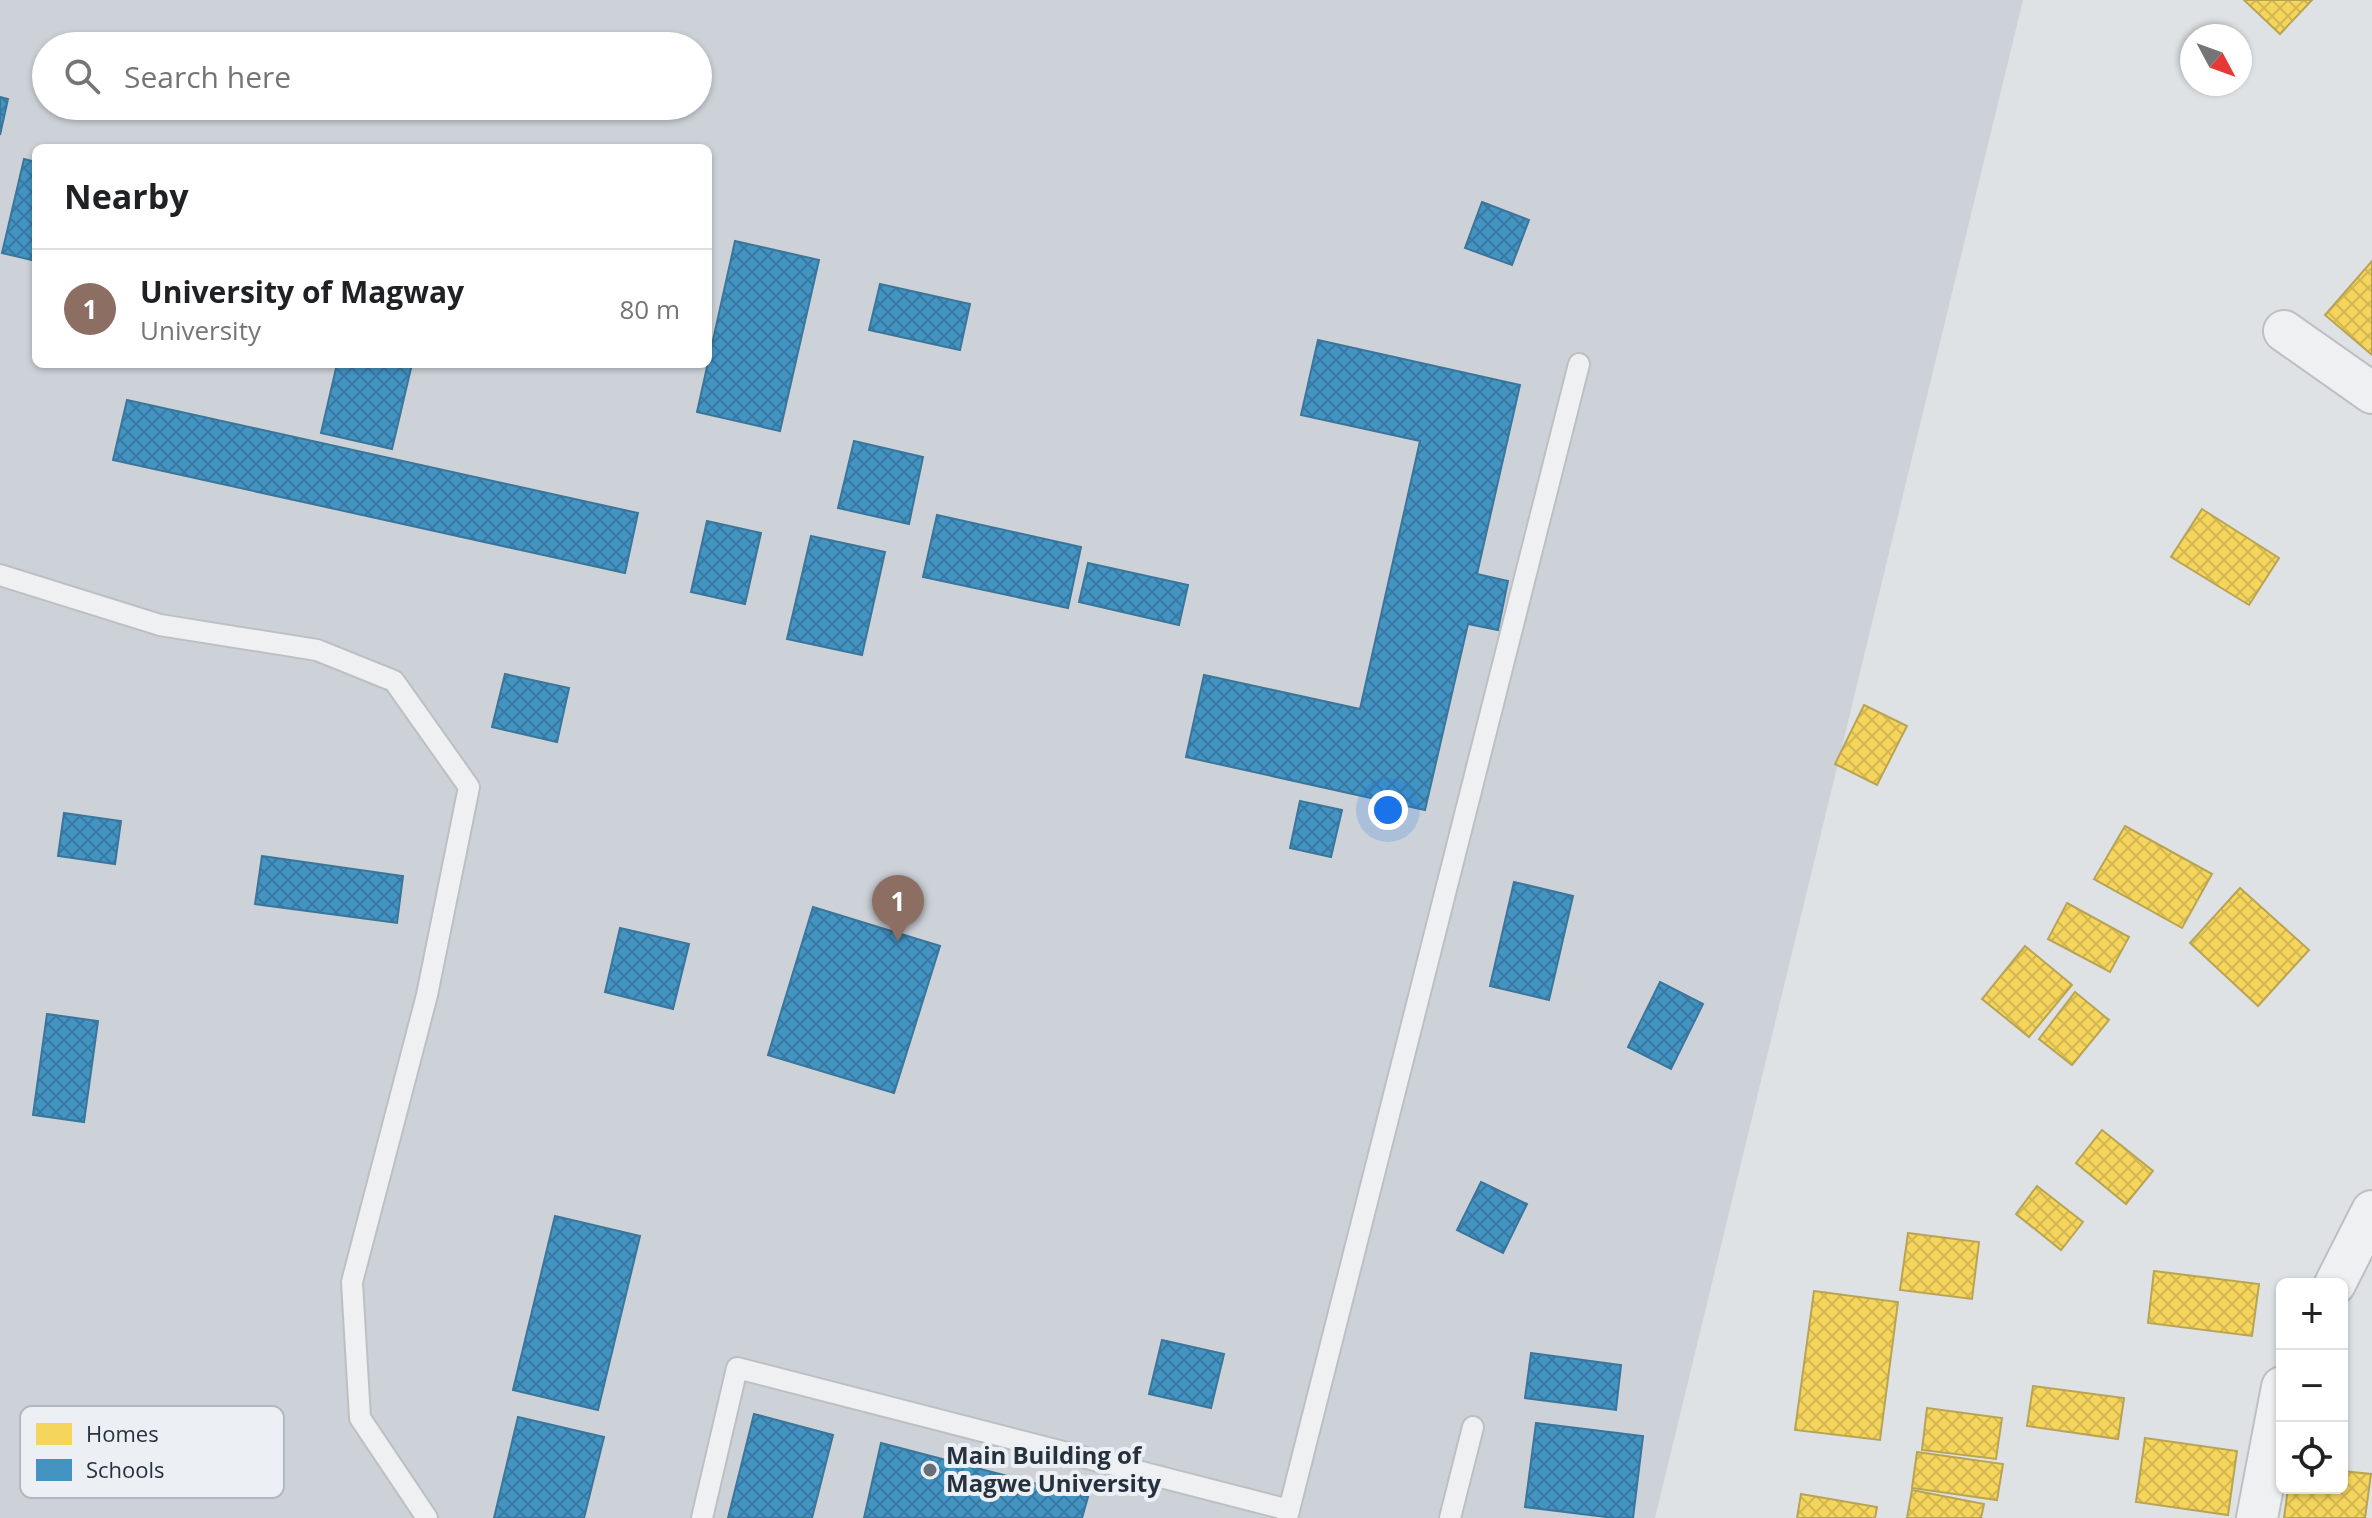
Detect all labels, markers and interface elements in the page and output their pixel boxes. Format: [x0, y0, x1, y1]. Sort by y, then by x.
north arrow [2180, 24, 2252, 96]
search box [32, 32, 712, 120]
icon: search [60, 54, 104, 98]
text: Search here [124, 56, 291, 97]
text: Nearby [64, 173, 189, 219]
text: University of Magway [140, 271, 464, 312]
text: 1 [83, 291, 97, 327]
text: 80 m [619, 291, 680, 327]
text: University [140, 312, 261, 348]
your location [1368, 790, 1408, 830]
pin: 1 [872, 875, 924, 941]
map controls [2276, 1278, 2348, 1494]
button: + [2276, 1278, 2348, 1350]
button: − [2276, 1350, 2348, 1422]
legend [20, 1406, 284, 1498]
text: Homes [86, 1418, 159, 1448]
button: locate [2276, 1422, 2348, 1494]
place label: Main Building of Magwe University [946, 1438, 1161, 1499]
text: Schools [86, 1454, 165, 1484]
marker: Main Building of Magwe University [921, 1461, 939, 1479]

